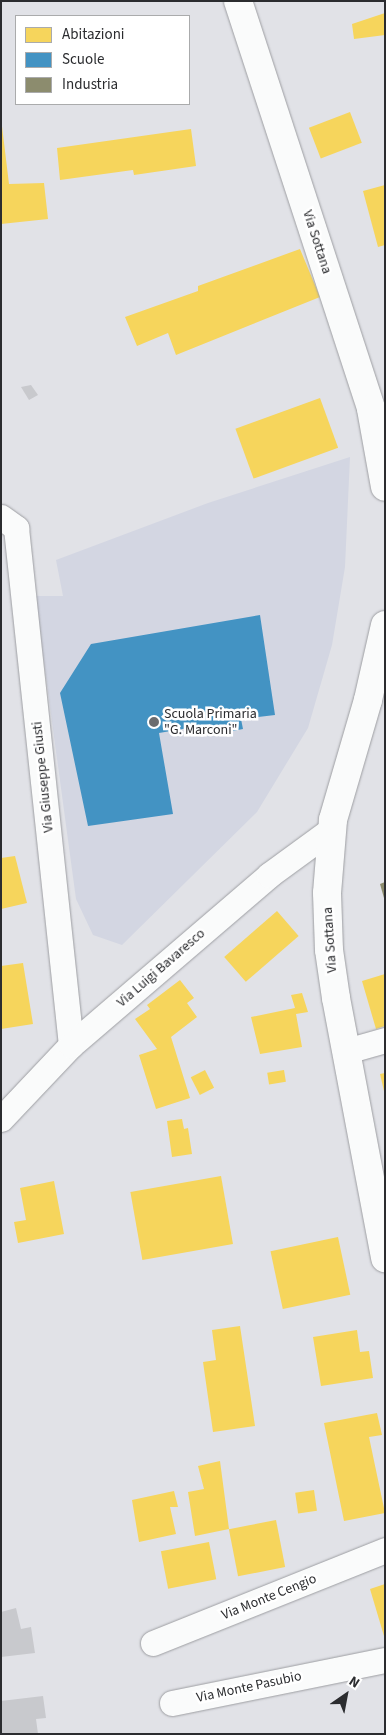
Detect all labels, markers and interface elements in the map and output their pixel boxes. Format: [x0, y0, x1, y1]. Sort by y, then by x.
legend [15, 15, 190, 105]
text: Abitazioni [62, 24, 125, 45]
text: Scuole [62, 49, 104, 70]
text: Industria [62, 74, 118, 95]
street label: Via Sottana [299, 208, 335, 276]
place label: Scuola Primaria "G. Marconi" [164, 706, 257, 739]
marker: Scuola Primaria "G. Marconi" [148, 716, 160, 728]
street label: Via Giuseppe Giusti [29, 721, 57, 833]
street label: Via Sottana [319, 907, 341, 973]
street label: Via Luigi Bavaresco [113, 925, 209, 1011]
street label: Via Monte Cengio [219, 1570, 319, 1624]
street label: Via Monte Pasubio [195, 1668, 303, 1706]
north arrow [321, 1670, 371, 1720]
text: N [345, 1671, 364, 1693]

